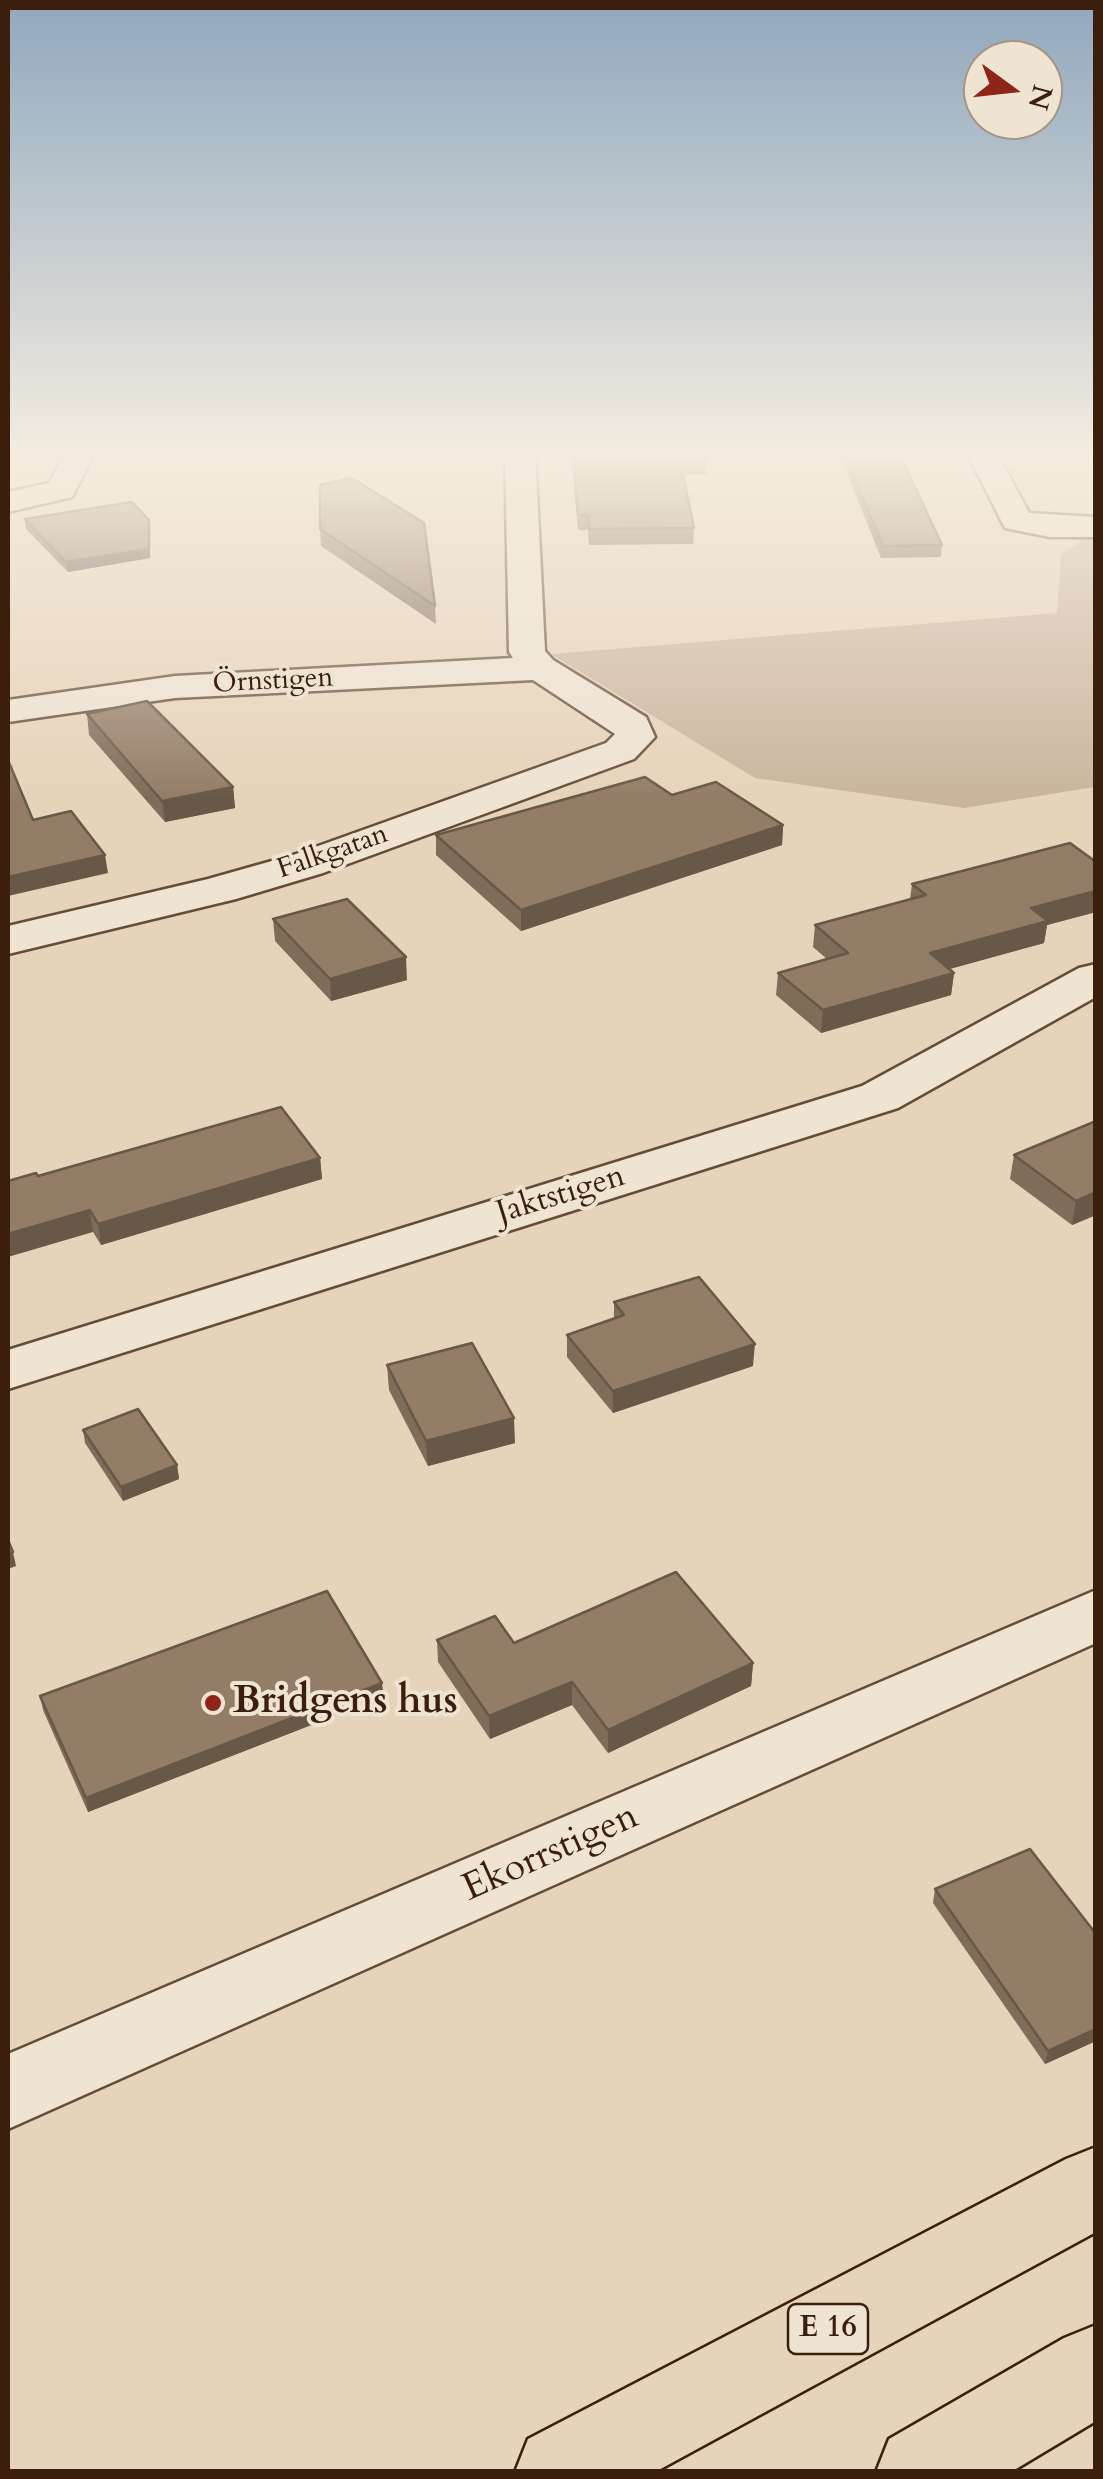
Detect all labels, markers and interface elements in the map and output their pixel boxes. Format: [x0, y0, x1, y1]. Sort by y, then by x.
north arrow [963, 40, 1063, 140]
text: N [1019, 81, 1062, 114]
street label: Örnstigen [212, 662, 334, 702]
street label: Falkgatan [273, 818, 393, 888]
street label: Jaktstigen [492, 1158, 630, 1234]
place label: Bridgens hus [233, 1680, 458, 1726]
marker: Bridgens hus [202, 1692, 224, 1714]
street label: Ekorrstigen [456, 1795, 646, 1913]
road number: E 16 [788, 2304, 868, 2354]

